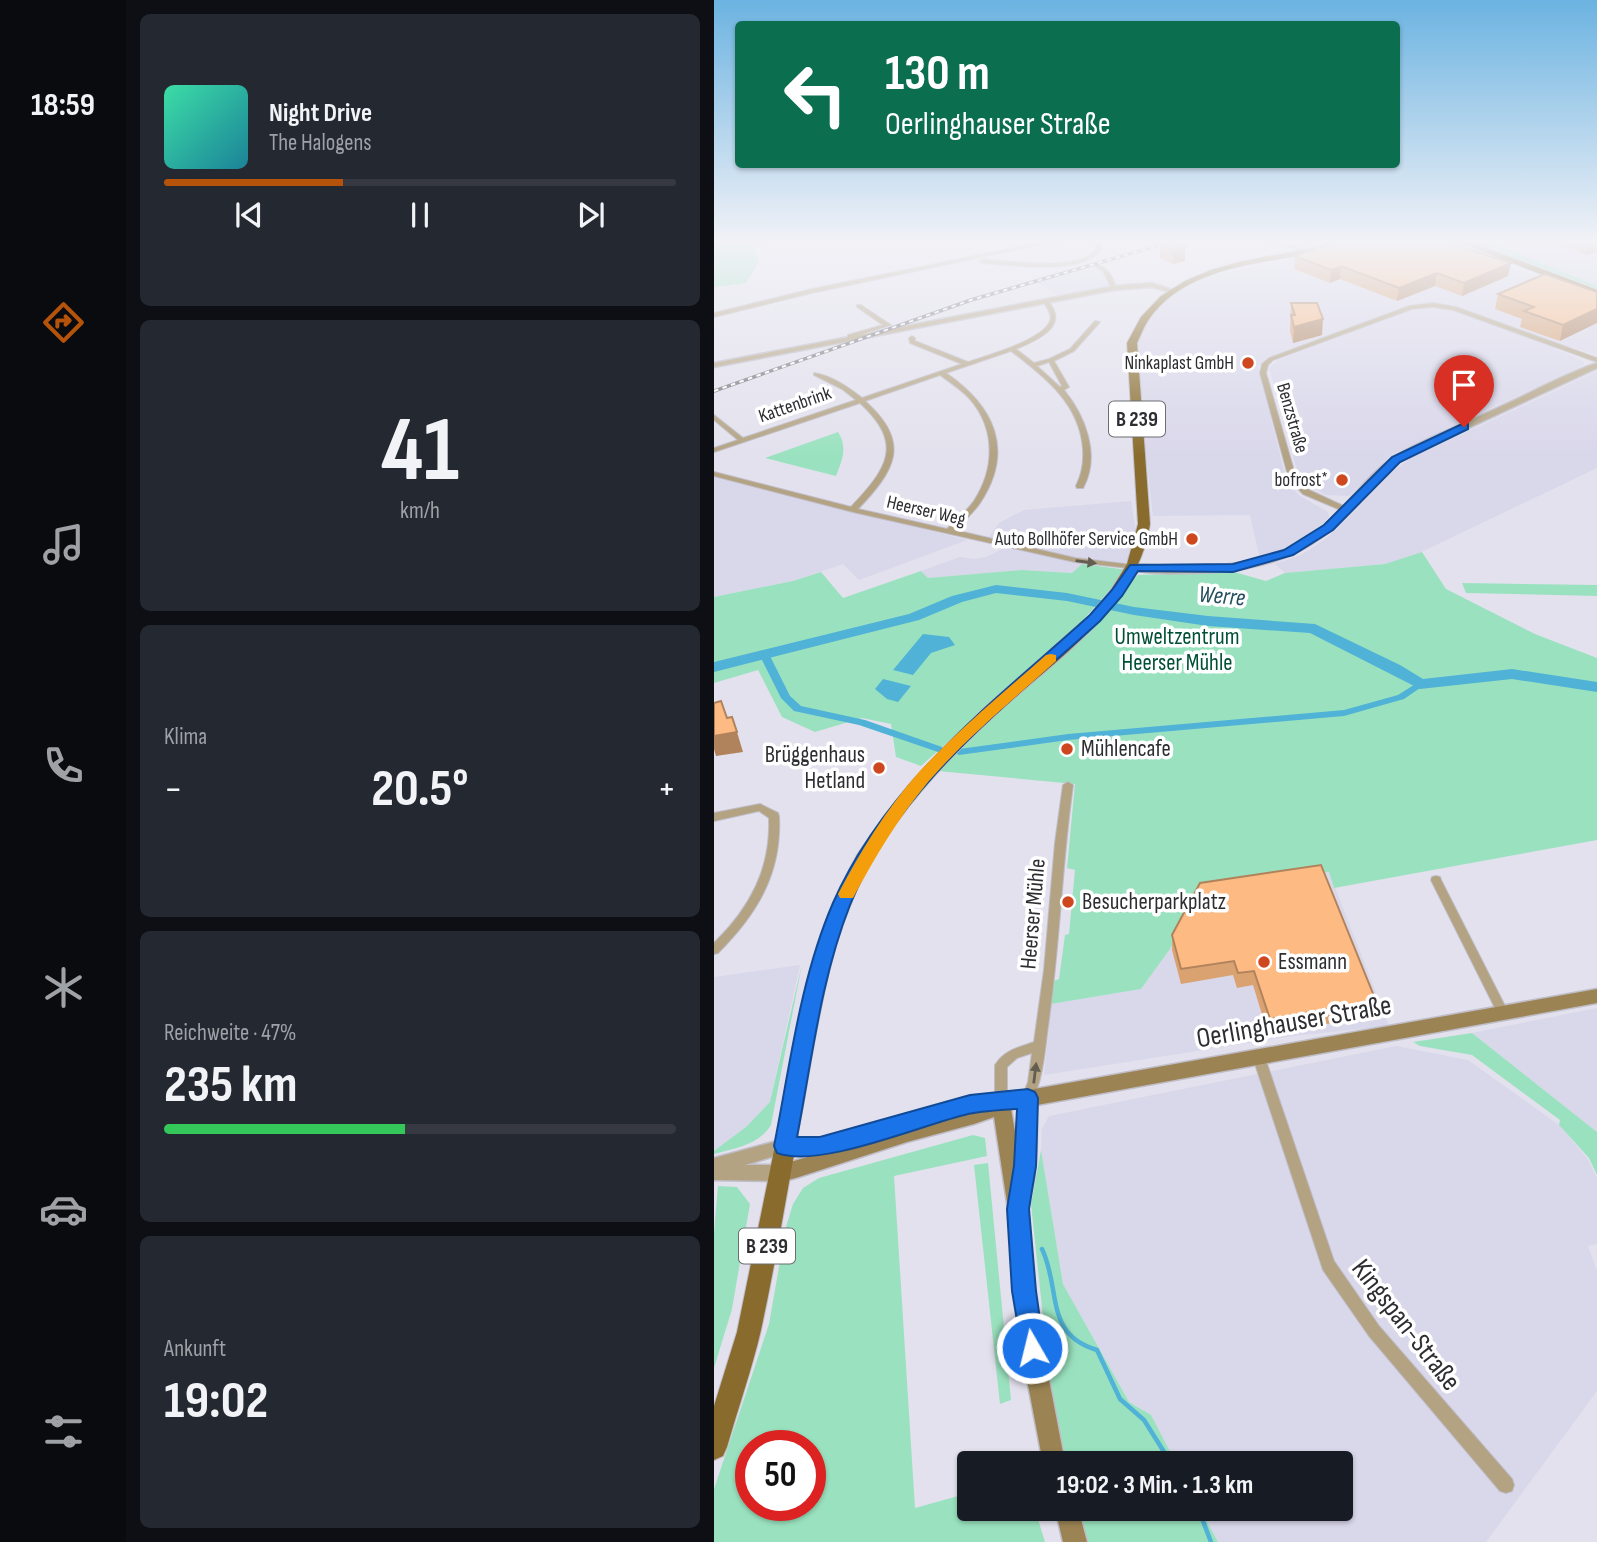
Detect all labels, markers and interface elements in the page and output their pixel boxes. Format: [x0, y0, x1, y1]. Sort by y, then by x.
text: 130 m [885, 45, 990, 104]
icon: left [770, 49, 861, 140]
text: 18:59 [31, 86, 95, 125]
text: Night Drive [269, 98, 372, 129]
text: Oerlinghauser Straße [885, 105, 1111, 144]
text: The Halogens [269, 129, 372, 157]
icon: previous [230, 196, 268, 234]
icon: pause [401, 196, 439, 234]
icon: next [572, 196, 610, 234]
icon: directions [39, 298, 88, 347]
place label: Ninkaplast GmbH [1124, 352, 1234, 375]
marker: Ninkaplast GmbH [1240, 355, 1256, 371]
pin [1434, 355, 1494, 427]
icon: arrive [1445, 366, 1483, 404]
street label: Benzstraße [1271, 380, 1313, 456]
street label: Kattenbrink [756, 382, 835, 428]
text: 41 [381, 397, 459, 506]
road number: B 239 [1109, 402, 1165, 436]
place label: bofrost* [1274, 469, 1328, 492]
marker: bofrost* [1334, 472, 1350, 488]
street label: Heerser Weg [884, 491, 968, 531]
text: km/h [400, 497, 440, 525]
icon: music [39, 520, 88, 569]
place label: Auto Bollhöfer Service GmbH [994, 528, 1178, 551]
marker: Auto Bollhöfer Service GmbH [1184, 531, 1200, 547]
one-way arrow [1076, 556, 1098, 567]
water label: Werre [1197, 580, 1247, 612]
park label: Umweltzentrum Heerser Mühle [1115, 623, 1239, 677]
text: Klima [164, 723, 207, 751]
place label: Mühlencafe [1081, 735, 1171, 763]
icon: phone [39, 741, 88, 790]
place label: Brüggenhaus Hetland [765, 741, 865, 795]
marker: Mühlencafe [1059, 741, 1075, 757]
text: 20.5° [371, 758, 469, 821]
marker: Brüggenhaus Hetland [871, 760, 887, 776]
text: − [164, 767, 183, 812]
text: + [657, 767, 676, 812]
street label: Heerser Mühle [1014, 858, 1052, 970]
place label: Besucherparkplatz [1082, 888, 1226, 916]
marker: Besucherparkplatz [1060, 894, 1076, 910]
place label: Essmann [1278, 948, 1347, 976]
marker: Essmann [1256, 954, 1272, 970]
icon: climate [39, 963, 88, 1012]
street label: Oerlinghauser Straße [1194, 989, 1394, 1055]
text: Reichweite · 47% [164, 1019, 297, 1047]
text: 235 km [164, 1054, 298, 1117]
one-way arrow [1029, 1061, 1040, 1083]
icon: car [39, 1185, 88, 1234]
road number: B 239 [739, 1228, 795, 1264]
street label: Kingspan-Straße [1345, 1253, 1467, 1397]
position arrow [995, 1311, 1069, 1385]
text: Ankunft [164, 1335, 226, 1363]
text: 19:02 [164, 1370, 268, 1433]
icon: filters [39, 1407, 88, 1456]
speed limit sign: 50 [735, 1430, 826, 1521]
text: 19:02 · 3 Min. · 1.3 km [1057, 1470, 1253, 1501]

